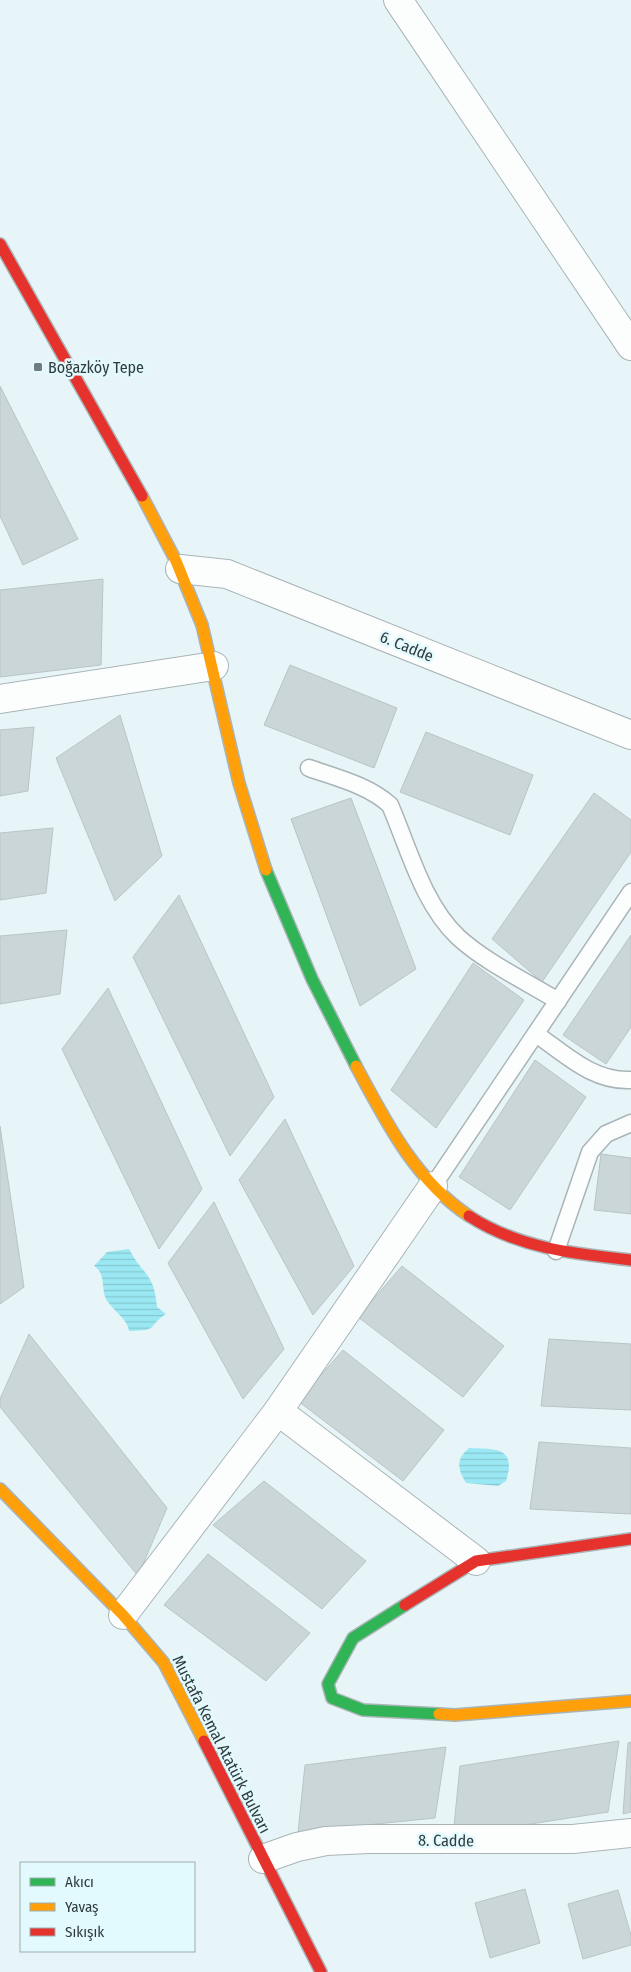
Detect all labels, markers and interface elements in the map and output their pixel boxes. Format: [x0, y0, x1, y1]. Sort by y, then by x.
place label: Boğazköy Tepe [48, 358, 144, 377]
marker: Boğazköy Tepe [32, 361, 44, 373]
street label: 6. Cadde [377, 627, 436, 666]
street label: Mustafa Kemal Atatürk Bulvarı [168, 1652, 275, 1836]
street label: 8. Cadde [418, 1831, 474, 1850]
legend [20, 1862, 195, 1952]
text: Akıcı [65, 1873, 94, 1891]
text: Yavaş [65, 1898, 99, 1916]
text: Sıkışık [65, 1923, 104, 1941]

